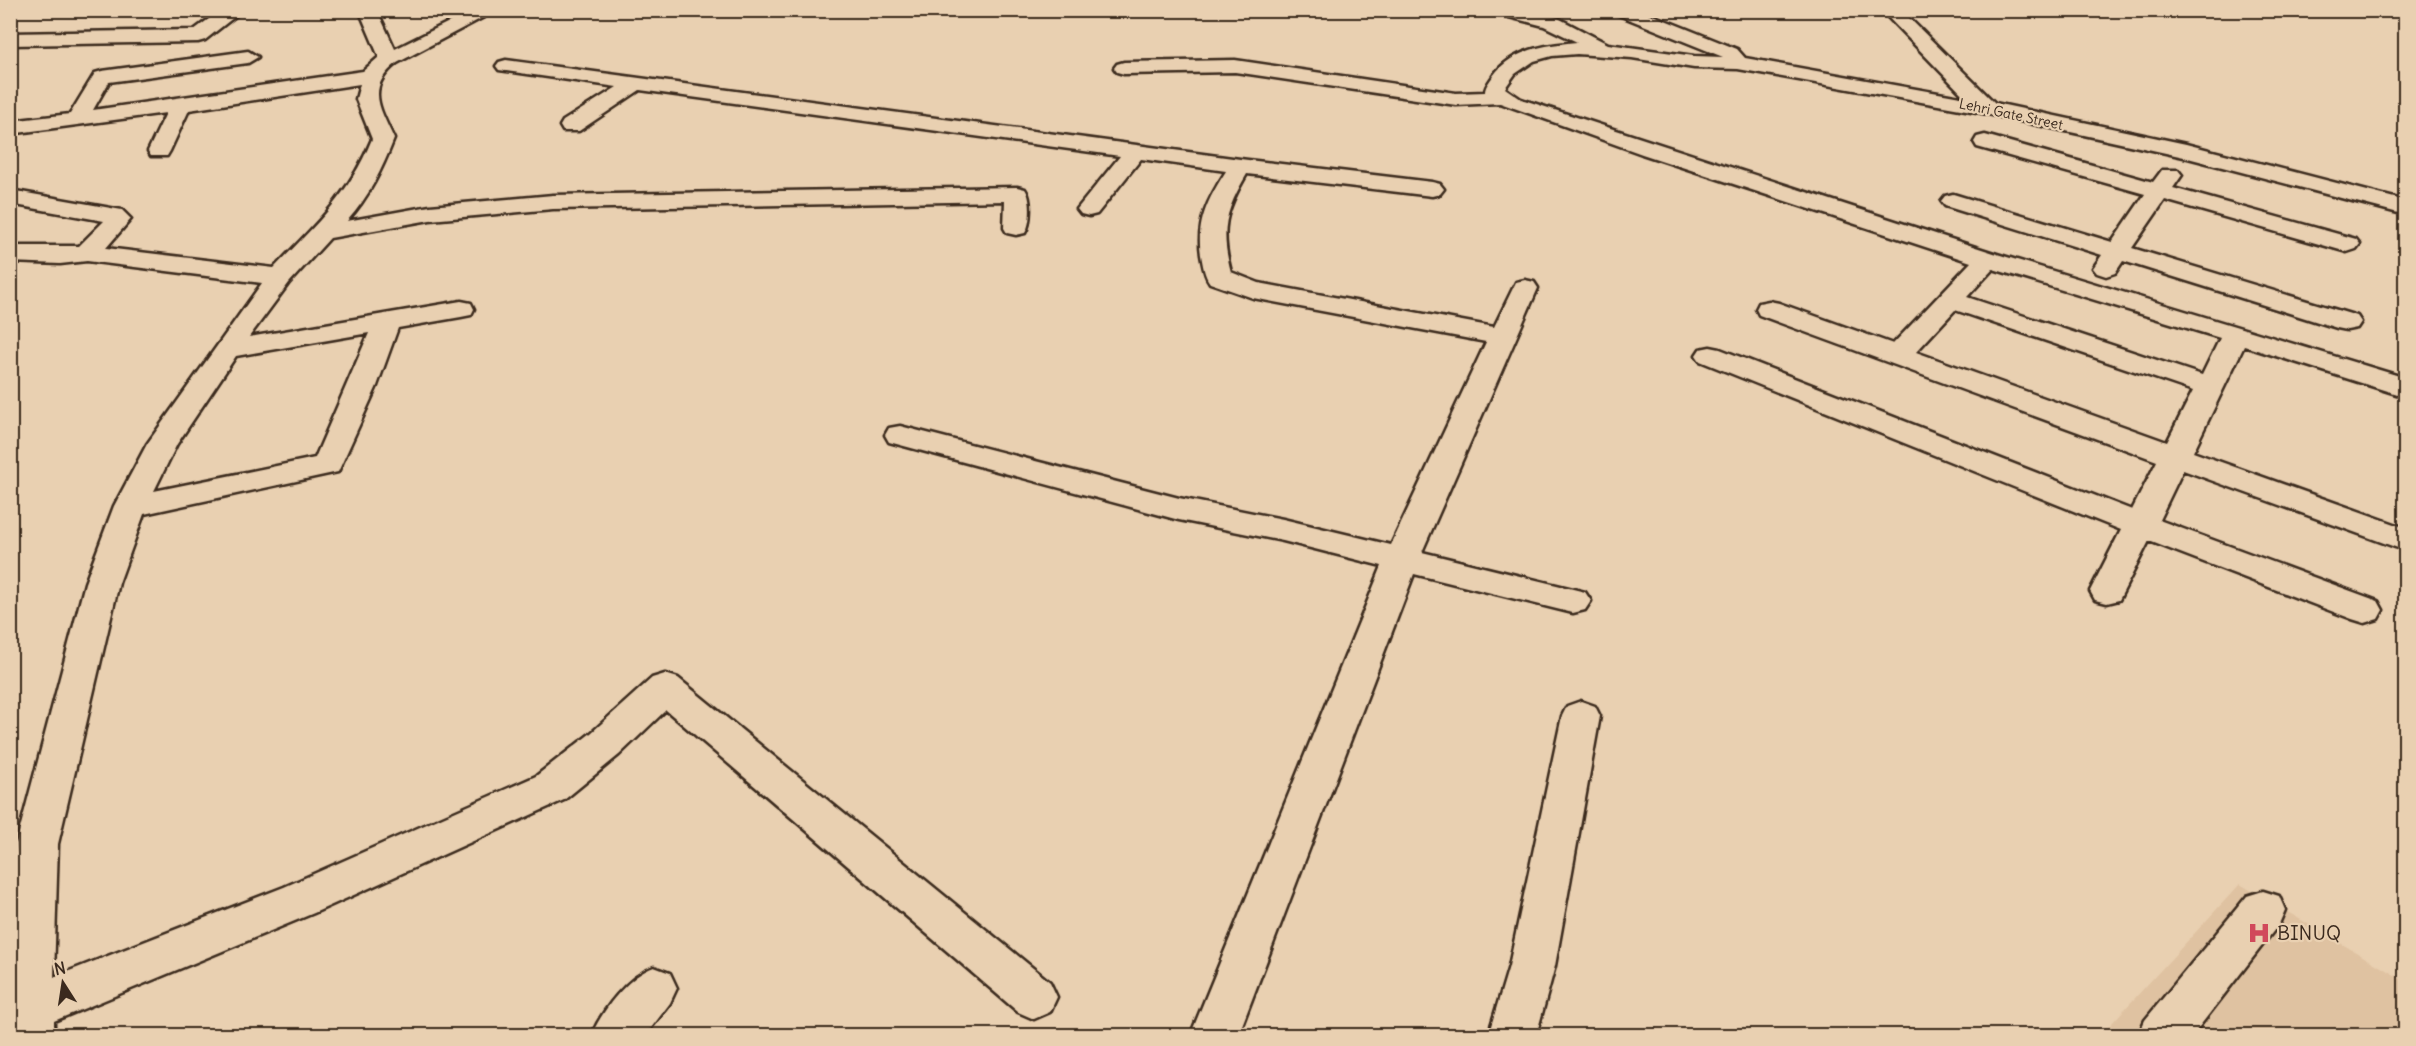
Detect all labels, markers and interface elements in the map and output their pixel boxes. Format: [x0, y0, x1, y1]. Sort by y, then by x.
street label: Lehri Gate Street [1957, 94, 2065, 134]
hospital icon: BINUQ [2246, 920, 2272, 946]
place label: BINUQ [2277, 920, 2341, 945]
north arrow [33, 953, 93, 1013]
text: N [52, 957, 67, 979]

